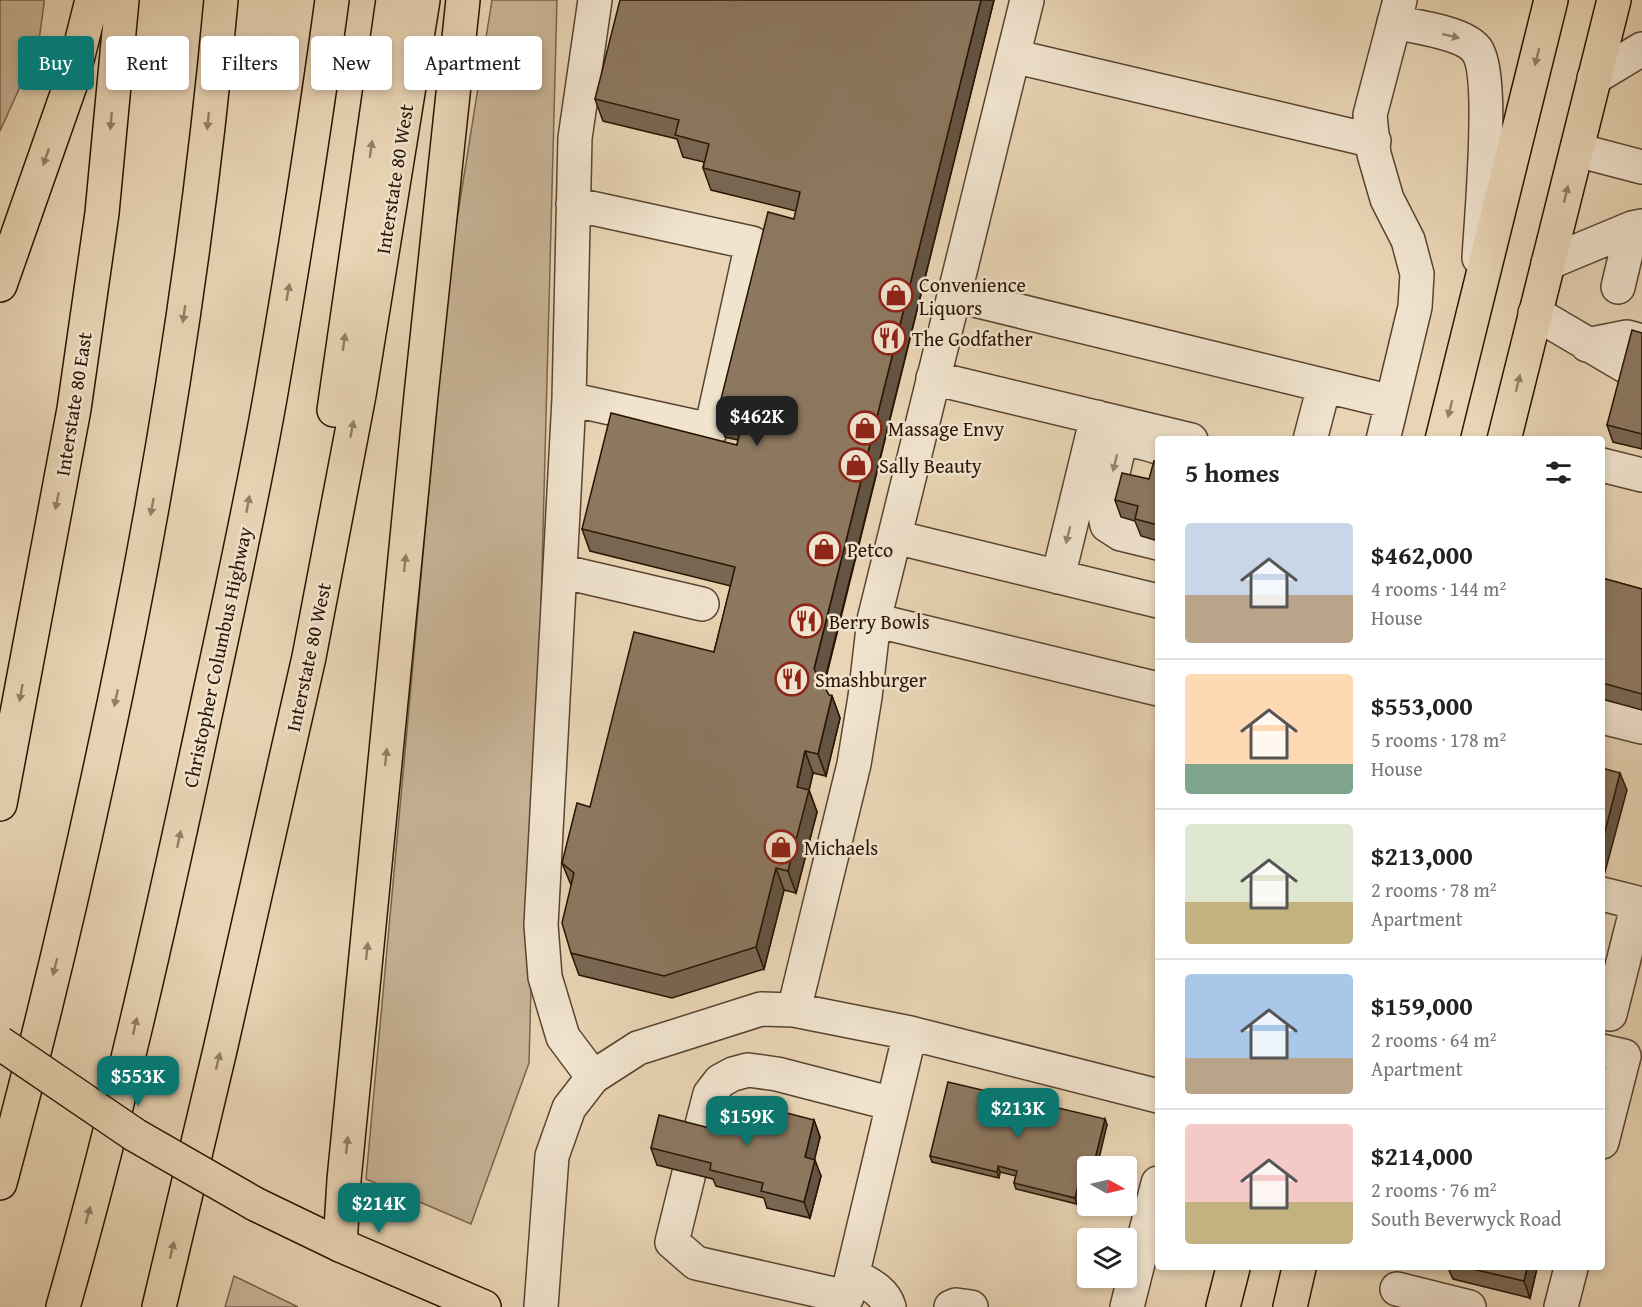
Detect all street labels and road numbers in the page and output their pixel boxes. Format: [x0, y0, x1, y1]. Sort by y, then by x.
street label: Interstate 80 West [368, 102, 420, 256]
street label: Interstate 80 East [47, 330, 99, 478]
street label: Christopher Columbus Highway [175, 524, 259, 790]
street label: Interstate 80 West [278, 580, 338, 734]

